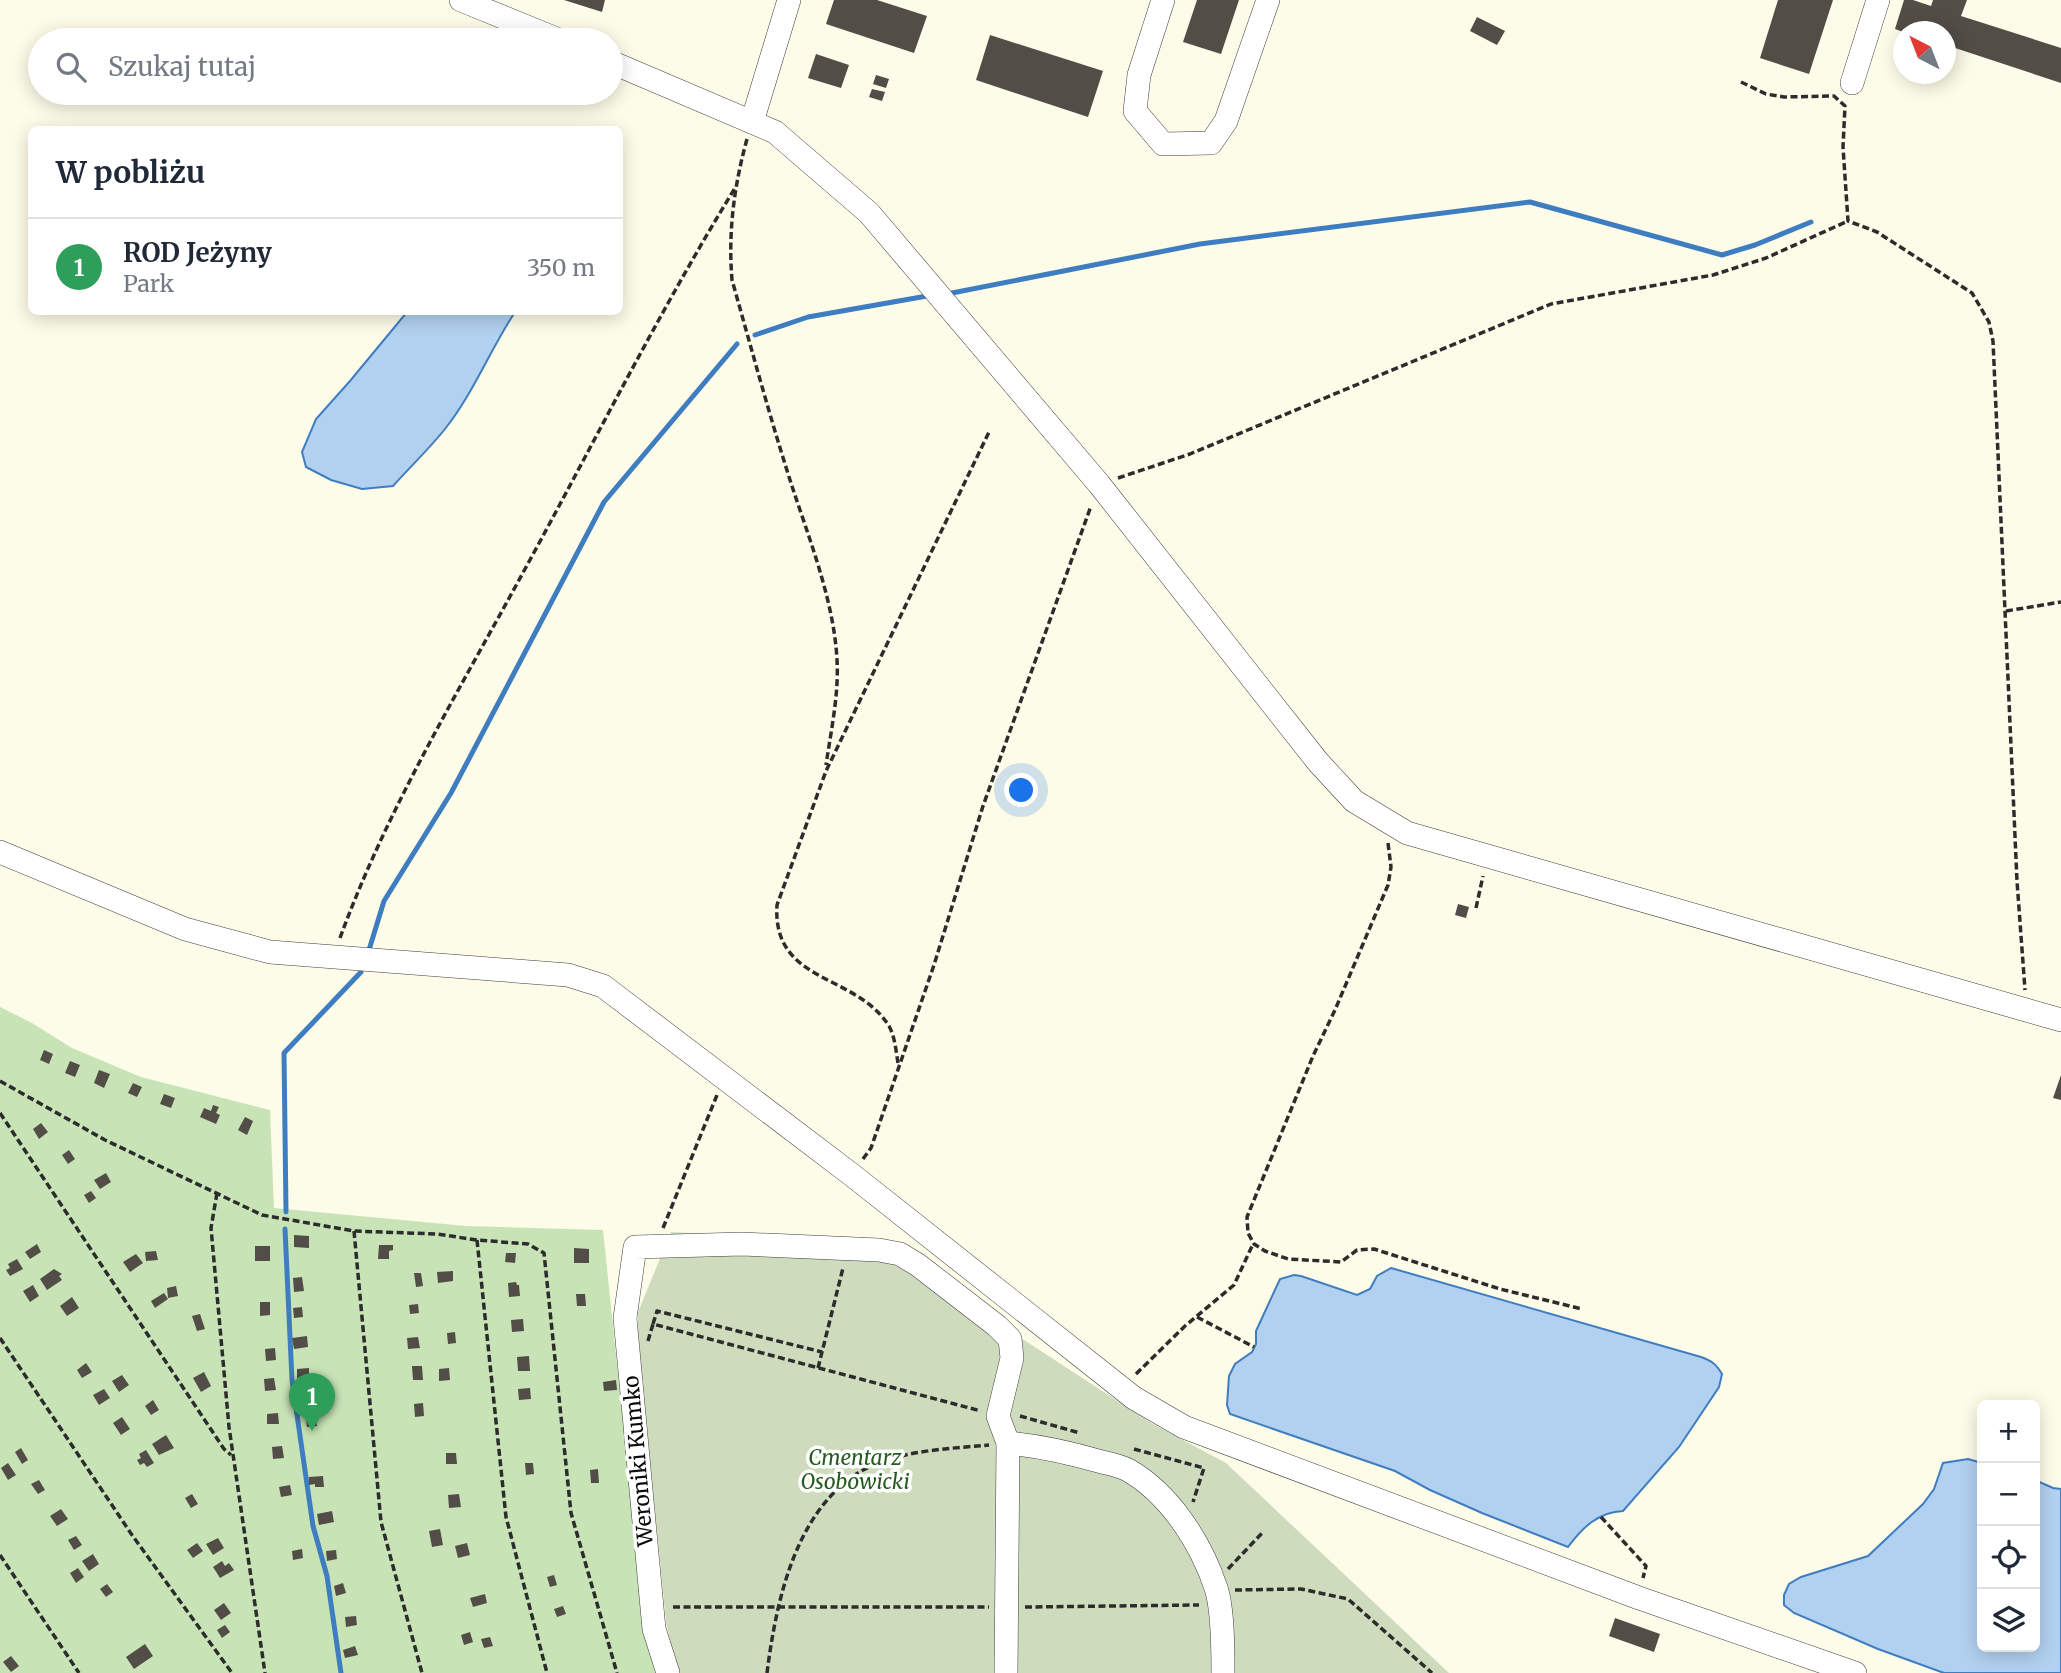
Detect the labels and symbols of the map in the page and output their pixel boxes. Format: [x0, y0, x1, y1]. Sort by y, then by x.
north arrow [1893, 21, 1956, 84]
your location [1004, 773, 1038, 807]
pin: 1 [289, 1373, 335, 1431]
street label: Weroniki Kumko [617, 1374, 659, 1549]
park label: Cmentarz Osobowicki [800, 1444, 910, 1495]

